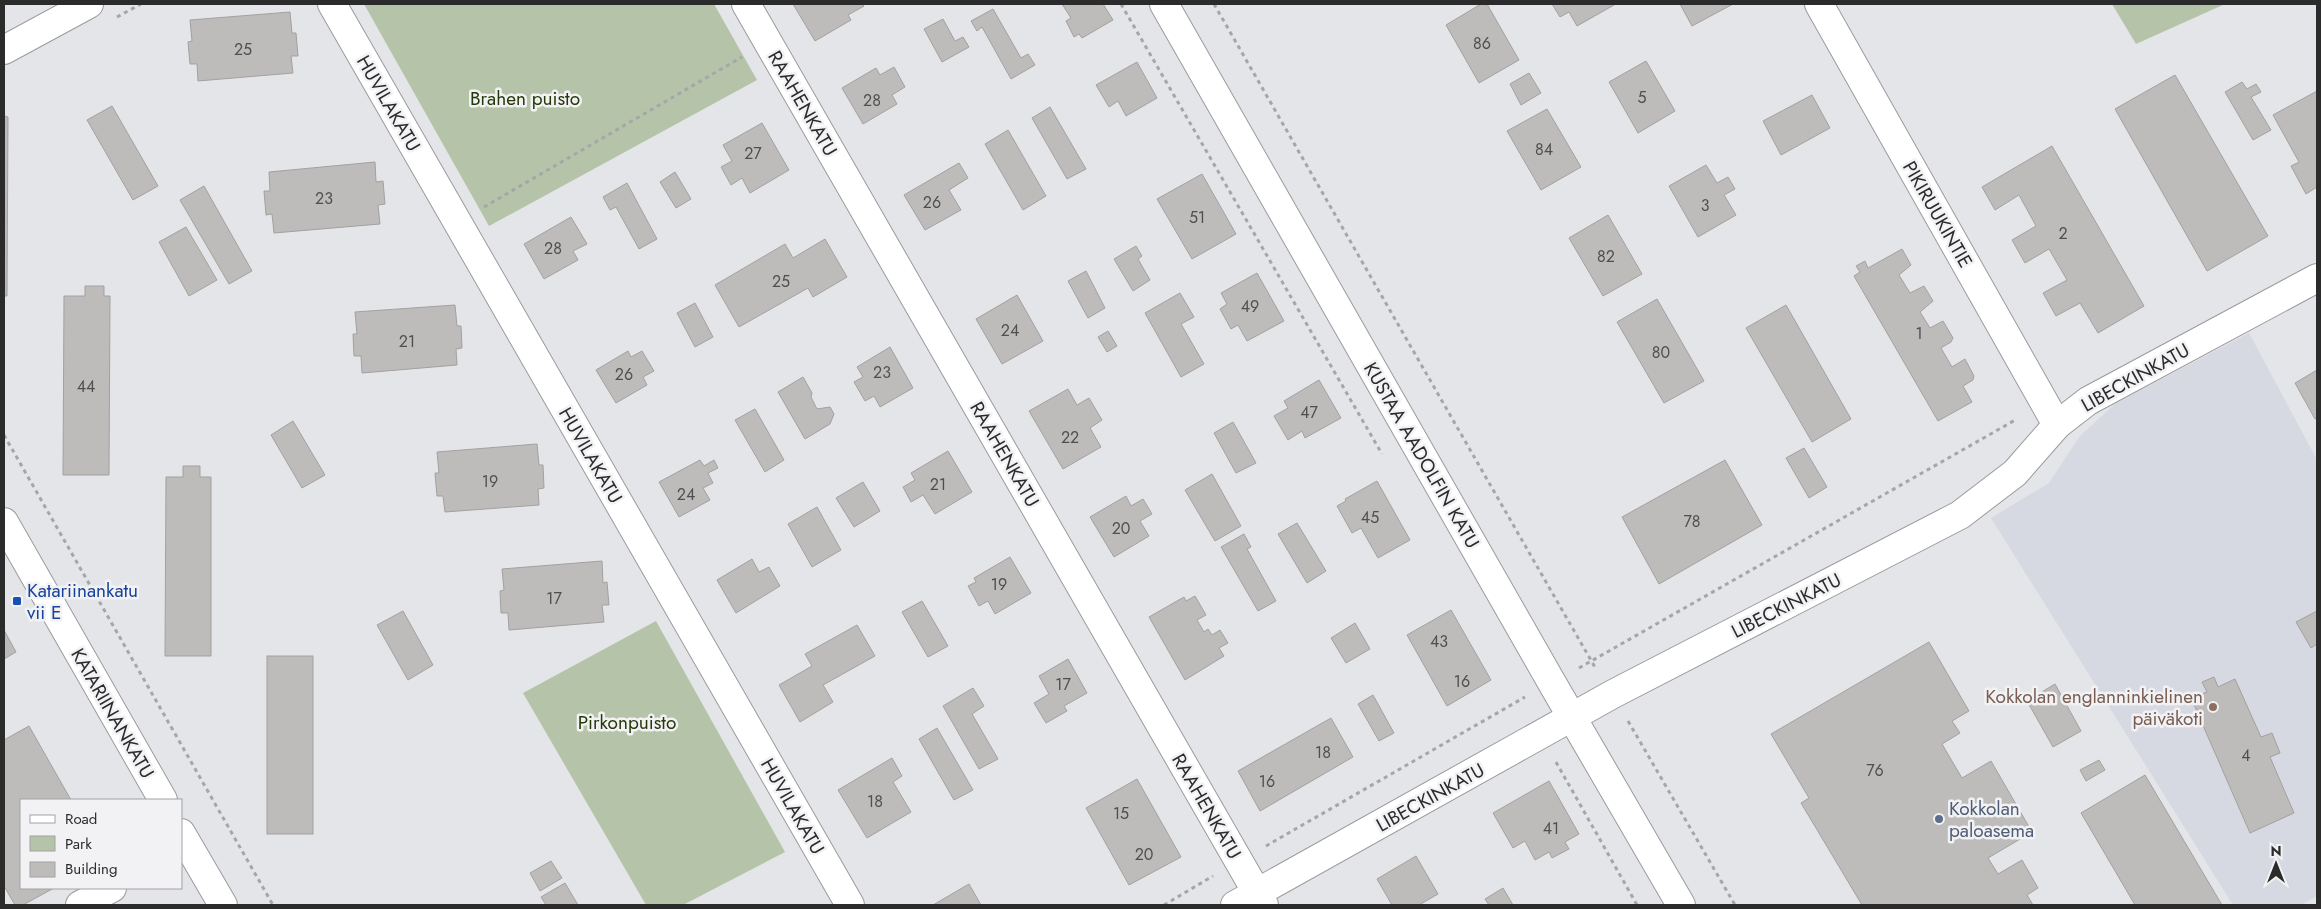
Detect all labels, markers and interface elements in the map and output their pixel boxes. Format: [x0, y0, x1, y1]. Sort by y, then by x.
house number: 86 [1473, 32, 1491, 55]
house number: 25 [234, 38, 252, 61]
street label: RAAHENKATU [761, 46, 844, 161]
street label: HUVILAKATU [350, 50, 427, 156]
park label: Brahen puisto [470, 85, 580, 112]
house number: 5 [1637, 86, 1647, 109]
house number: 28 [863, 89, 881, 112]
house number: 84 [1535, 138, 1553, 161]
house number: 27 [744, 142, 762, 165]
street label: PIKIRUUKINTIE [1896, 156, 1979, 273]
house number: 23 [315, 187, 333, 210]
house number: 26 [923, 191, 941, 214]
house number: 3 [1701, 194, 1710, 217]
house number: 51 [1189, 206, 1205, 229]
house number: 2 [2058, 222, 2068, 245]
house number: 28 [544, 237, 562, 260]
house number: 82 [1597, 245, 1615, 268]
house number: 25 [772, 270, 790, 293]
house number: 49 [1241, 295, 1259, 318]
house number: 24 [1001, 319, 1019, 342]
house number: 1 [1915, 322, 1923, 345]
house number: 21 [399, 330, 415, 353]
street label: LIBECKINKATU [2076, 337, 2194, 418]
house number: 80 [1652, 341, 1670, 364]
street label: KUSTAA AADOLFIN KATU [1357, 357, 1486, 553]
house number: 23 [873, 361, 891, 384]
house number: 26 [615, 363, 633, 386]
house number: 44 [77, 375, 95, 398]
street label: RAAHENKATU [963, 397, 1046, 512]
house number: 47 [1300, 401, 1318, 424]
street label: HUVILAKATU [552, 402, 629, 508]
house number: 22 [1061, 426, 1079, 449]
house number: 19 [482, 470, 498, 493]
house number: 21 [930, 473, 946, 496]
house number: 24 [677, 483, 695, 506]
house number: 45 [1361, 506, 1379, 529]
house number: 78 [1683, 510, 1701, 533]
house number: 20 [1112, 517, 1130, 540]
street label: LIBECKINKATU [1727, 566, 1846, 645]
house number: 19 [991, 573, 1007, 596]
place label: Katariinankatu vii E [27, 577, 138, 626]
house number: 17 [546, 587, 562, 610]
marker: Katariinankatu vii E [11, 595, 23, 607]
house number: 43 [1430, 630, 1448, 653]
street label: KATARIINANKATU [64, 643, 161, 783]
house number: 16 [1454, 670, 1470, 693]
house number: 17 [1055, 673, 1071, 696]
place label: Kokkolan englanninkielinen päiväkoti [1985, 683, 2203, 732]
marker: Kokkolan englanninkielinen päiväkoti [2207, 701, 2219, 713]
park label: Pirkonpuisto [578, 709, 676, 736]
house number: 18 [1315, 741, 1331, 764]
house number: 4 [2241, 744, 2251, 767]
street label: RAAHENKATU [1165, 749, 1248, 864]
street label: HUVILAKATU [754, 753, 831, 859]
street label: LIBECKINKATU [1371, 757, 1489, 838]
house number: 76 [1866, 759, 1884, 782]
house number: 16 [1259, 770, 1275, 793]
house number: 18 [867, 790, 883, 813]
place label: Kokkolan paloasema [1949, 795, 2034, 844]
legend [20, 799, 182, 889]
house number: 15 [1113, 802, 1129, 825]
text: Road [65, 808, 97, 830]
marker: Kokkolan paloasema [1933, 813, 1945, 825]
house number: 41 [1543, 817, 1559, 840]
text: Park [65, 833, 92, 855]
north arrow [2251, 839, 2301, 889]
text: N [2270, 841, 2282, 861]
house number: 20 [1135, 843, 1153, 866]
text: Building [65, 858, 117, 880]

